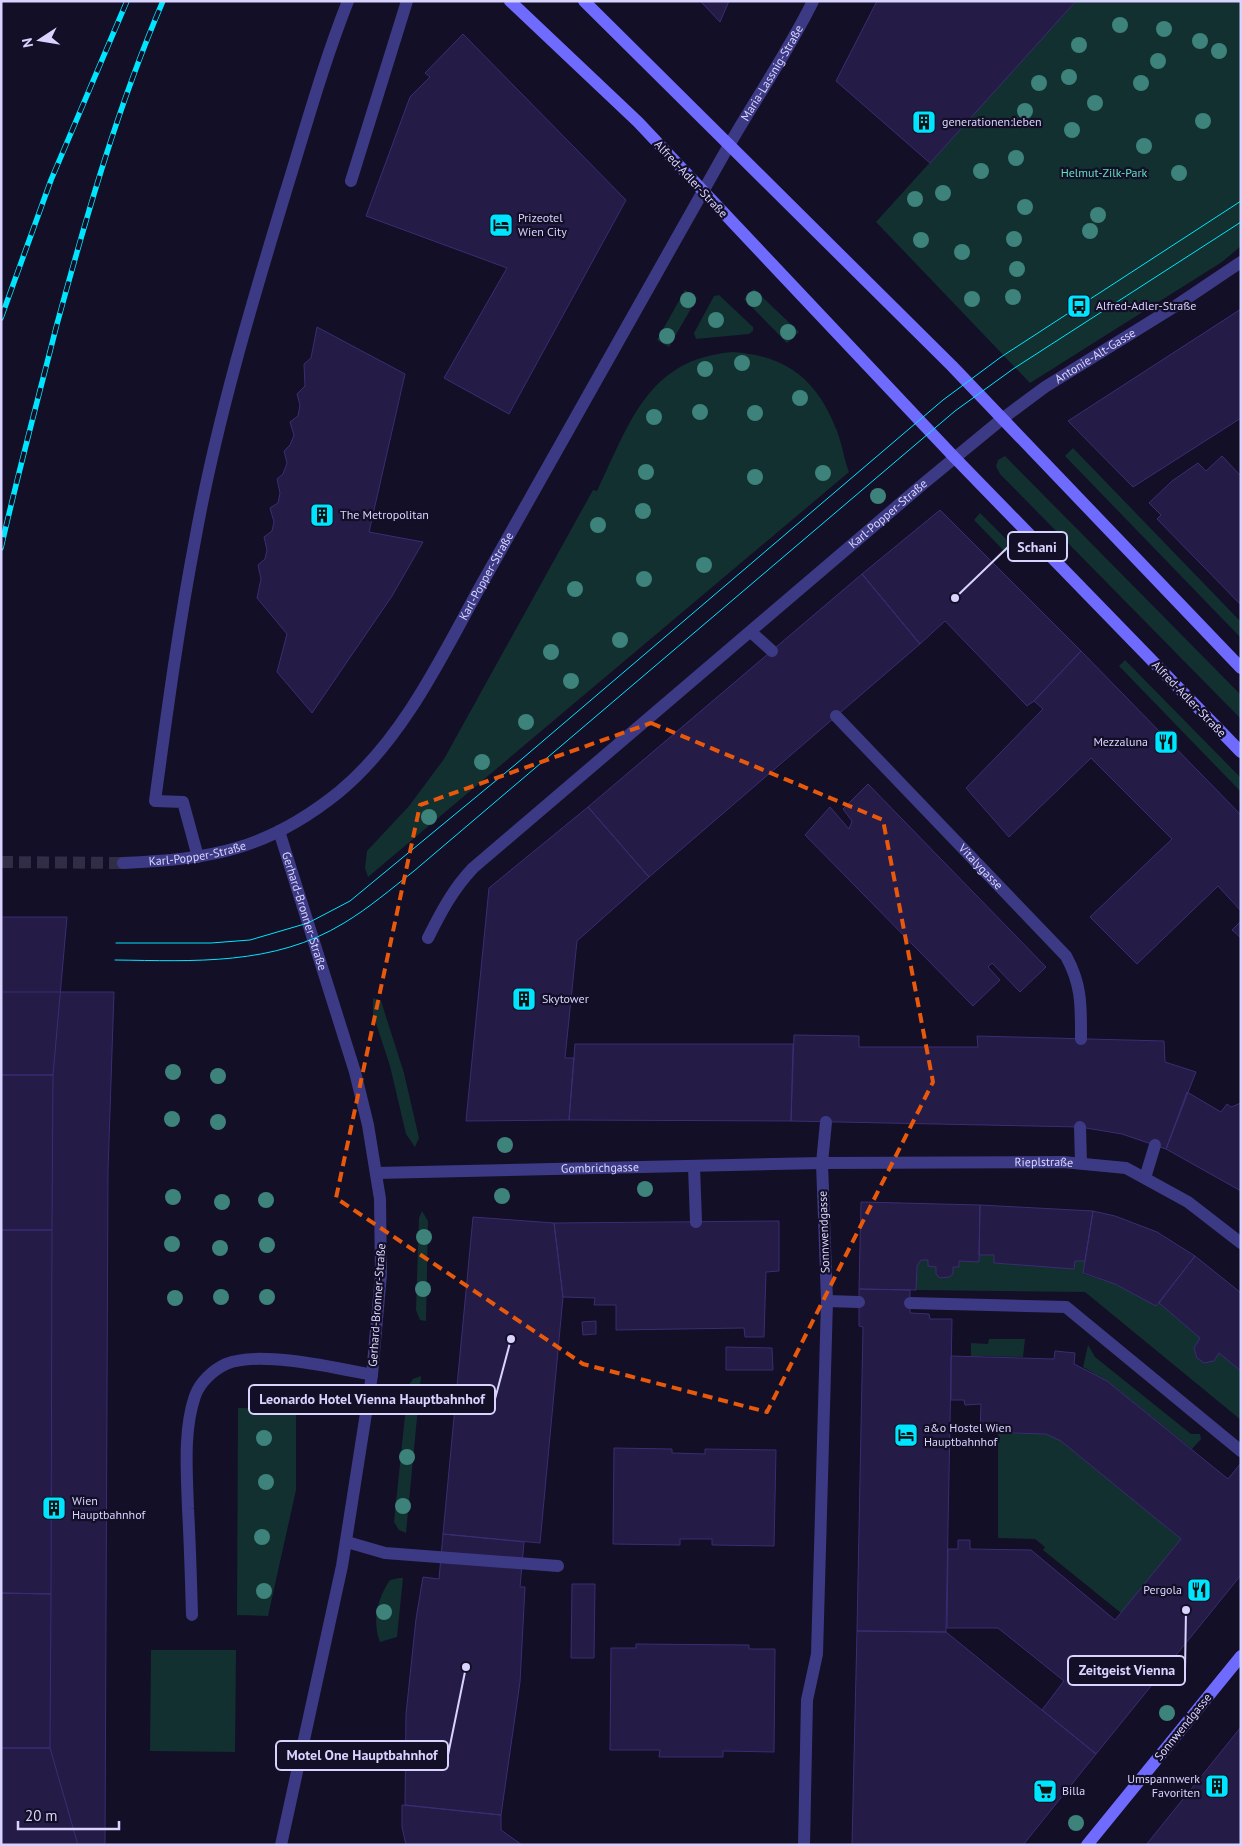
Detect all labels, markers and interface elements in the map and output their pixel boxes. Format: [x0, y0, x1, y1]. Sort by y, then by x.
north arrow [15, 15, 65, 65]
street label: Maria-Lassnig-Straße [737, 22, 806, 123]
text: N [18, 36, 37, 49]
building icon: generationen:leben [911, 109, 937, 135]
place label: generationen:leben [942, 114, 1042, 129]
street label: Alfred-Adler-Straße [652, 137, 731, 221]
park label: Helmut-Zilk-Park [1061, 165, 1148, 180]
place label: Prizeotel Wien City [518, 210, 567, 239]
hotel icon: Prizeotel Wien City [488, 212, 514, 238]
bus stop icon: Alfred-Adler-Straße [1066, 293, 1092, 319]
place label: Alfred-Adler-Straße [1096, 298, 1196, 313]
street label: Antonie-Alt-Gasse [1052, 325, 1138, 386]
street label: Karl-Popper-Straße [845, 476, 930, 551]
building icon: The Metropolitan [309, 502, 335, 528]
place label: The Metropolitan [340, 507, 429, 522]
street label: Karl-Popper-Straße [455, 529, 516, 623]
callout: Schani [1008, 532, 1067, 561]
text: Schani [1017, 538, 1057, 556]
street label: Alfred-Adler-Straße [1149, 657, 1230, 740]
restaurant icon: Mezzaluna [1153, 729, 1179, 755]
place label: Mezzaluna [1093, 734, 1148, 749]
street label: Karl-Popper-Straße [148, 838, 248, 869]
street label: Vitalygasse [955, 840, 1006, 893]
street label: Gerhard-Bronner-Straße [279, 850, 331, 972]
building icon: Skytower [511, 986, 537, 1012]
place label: Skytower [542, 991, 589, 1006]
street label: Rieplstraße [1014, 1154, 1074, 1170]
street label: Gombrichgasse [561, 1159, 639, 1176]
street label: Sonnwendgasse [815, 1191, 832, 1273]
street label: Gerhard-Bronner-Straße [365, 1243, 388, 1367]
callout: Leonardo Hotel Vienna Hauptbahnhof [249, 1385, 495, 1414]
text: Leonardo Hotel Vienna Hauptbahnhof [259, 1390, 486, 1408]
place label: a&o Hostel Wien Hauptbahnhof [924, 1420, 1011, 1449]
hotel icon: a&o Hostel Wien Hauptbahnhof [893, 1422, 919, 1448]
place label: Wien Hauptbahnhof [72, 1493, 146, 1522]
building icon: Wien Hauptbahnhof [41, 1495, 67, 1521]
restaurant icon: Pergola [1186, 1577, 1212, 1603]
place label: Pergola [1143, 1582, 1182, 1597]
callout: Zeitgeist Vienna [1068, 1656, 1185, 1685]
text: Zeitgeist Vienna [1079, 1661, 1175, 1679]
street label: Sonnwendgasse [1151, 1690, 1214, 1763]
callout: Motel One Hauptbahnhof [276, 1741, 448, 1770]
text: Motel One Hauptbahnhof [286, 1746, 439, 1764]
place label: Umspannwerk Favoriten [1127, 1771, 1200, 1800]
building icon: Umspannwerk Favoriten [1204, 1773, 1230, 1799]
supermarket icon: Billa [1032, 1778, 1058, 1804]
place label: Billa [1062, 1783, 1085, 1798]
scale bar [18, 1798, 119, 1830]
text: 20 m [25, 1806, 58, 1825]

